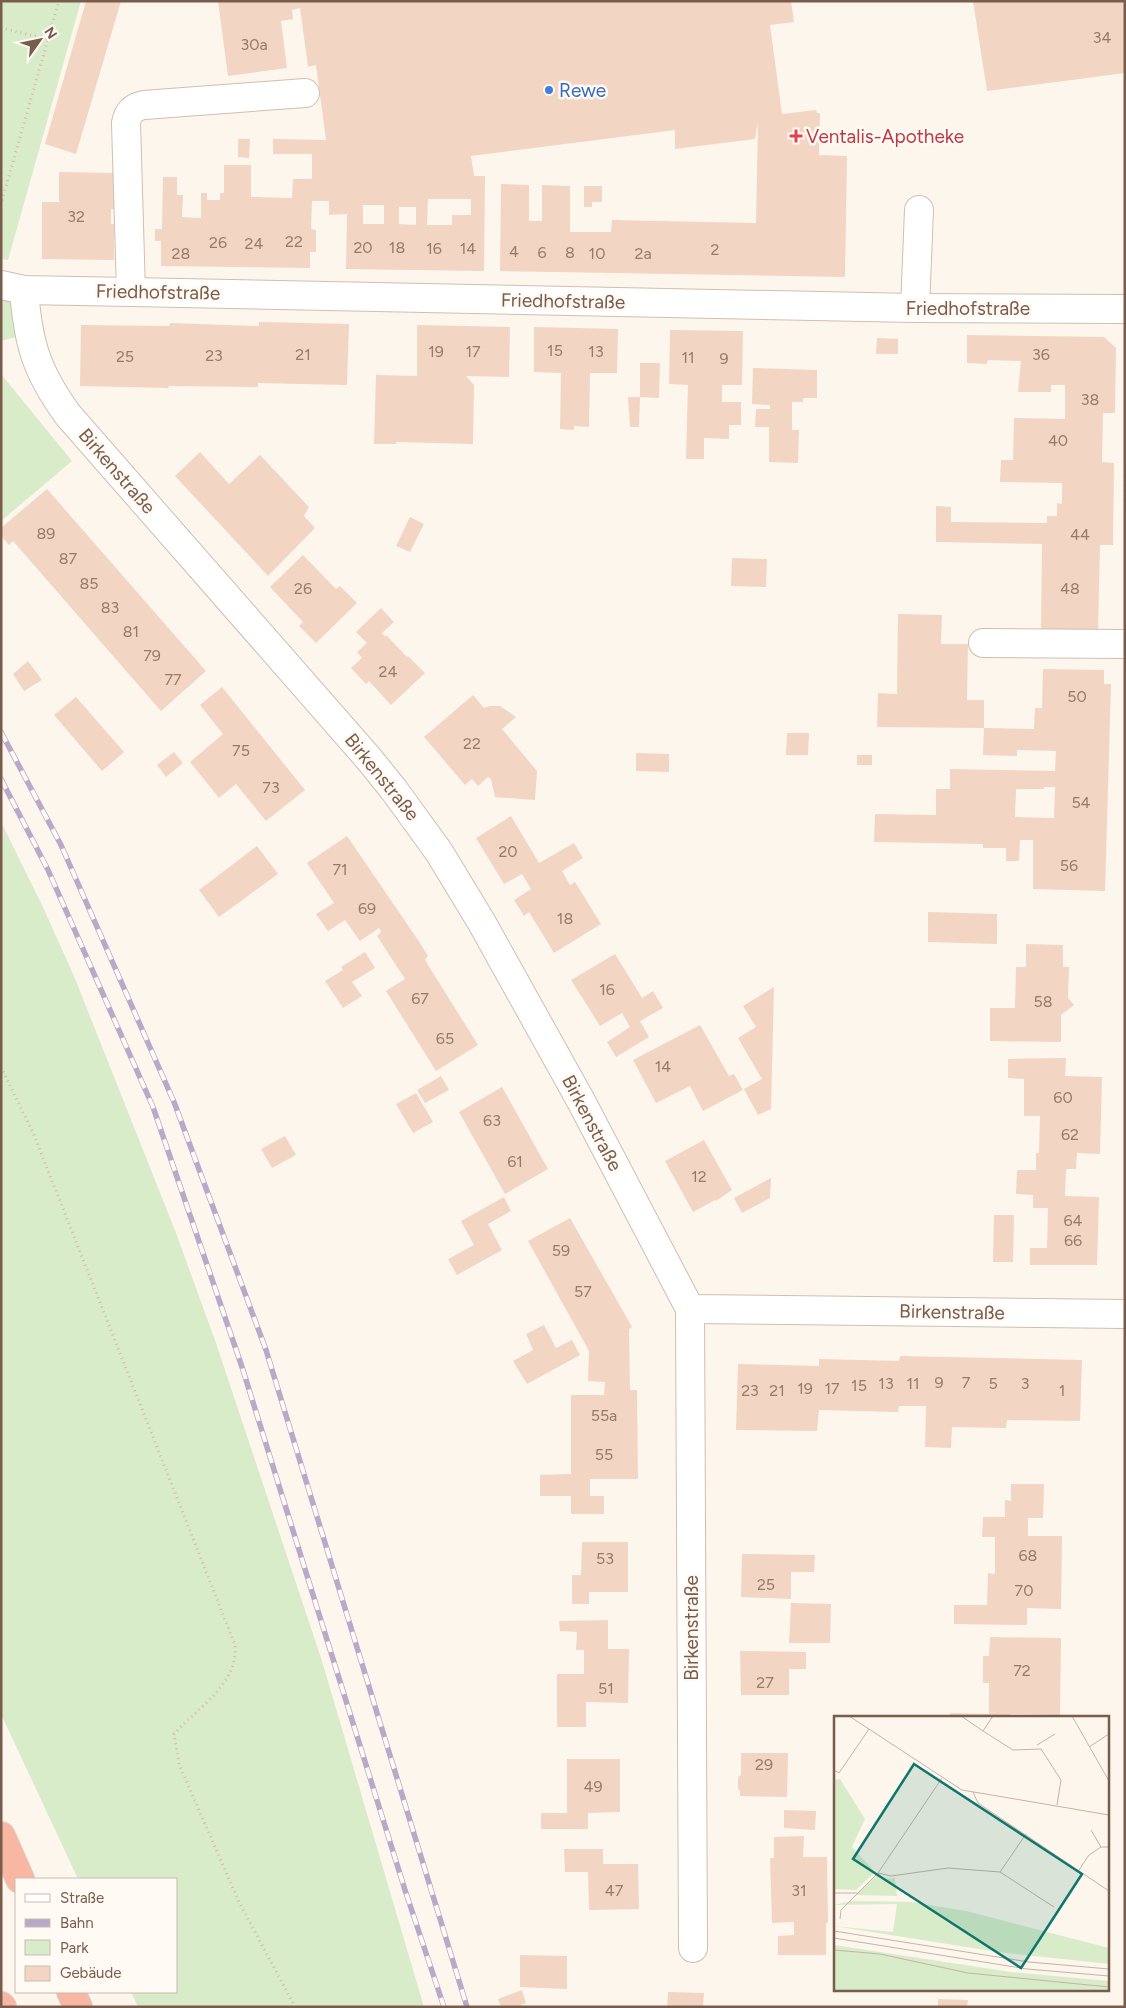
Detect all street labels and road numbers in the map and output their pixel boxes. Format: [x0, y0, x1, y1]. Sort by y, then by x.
street label: Friedhofstraße [96, 279, 220, 305]
street label: Friedhofstraße [501, 288, 625, 314]
street label: Friedhofstraße [906, 297, 1030, 320]
street label: Birkenstraße [74, 424, 160, 518]
street label: Birkenstraße [340, 729, 424, 825]
street label: Birkenstraße [557, 1071, 627, 1175]
street label: Birkenstraße [899, 1300, 1005, 1324]
street label: Birkenstraße [680, 1575, 703, 1681]

